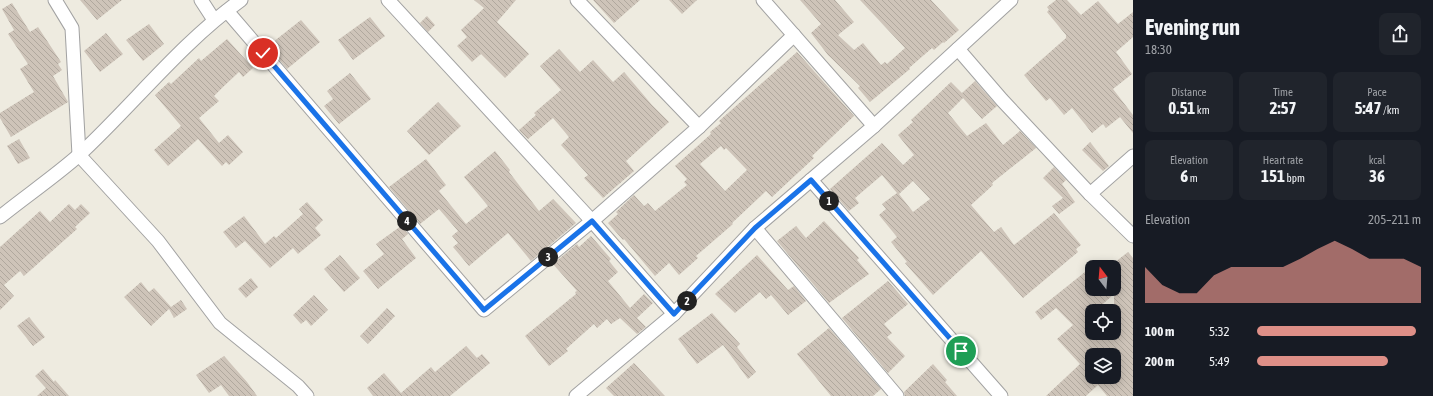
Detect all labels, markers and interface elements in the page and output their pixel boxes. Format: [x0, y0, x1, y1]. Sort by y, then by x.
button: share [1379, 13, 1421, 55]
text: Evening run [1145, 14, 1240, 40]
pin [246, 36, 280, 70]
icon: check [252, 42, 274, 64]
text: 18:30 [1145, 42, 1172, 57]
text: Distance [1171, 86, 1207, 98]
text: Time [1273, 86, 1293, 98]
text: Pace [1367, 86, 1387, 98]
text: 0.51 [1168, 98, 1195, 118]
text: 2:57 [1270, 98, 1297, 118]
text: 5:47 [1355, 98, 1382, 118]
text: km [1195, 104, 1210, 116]
text: /km [1382, 104, 1400, 116]
text: Elevation [1170, 154, 1208, 166]
text: Heart rate [1263, 154, 1303, 166]
text: kcal [1369, 154, 1385, 166]
text: 6 [1180, 166, 1188, 186]
text: 151 [1261, 166, 1285, 186]
text: 36 [1369, 166, 1385, 186]
text: m [1188, 172, 1198, 184]
text: bpm [1285, 172, 1305, 184]
pin: 1 [819, 191, 839, 211]
text: 1 [826, 195, 832, 207]
pin: 4 [397, 211, 417, 231]
text: Elevation [1145, 212, 1190, 227]
text: 205–211 m [1368, 212, 1421, 227]
text: 4 [404, 215, 410, 227]
pin: 3 [538, 247, 558, 267]
text: 3 [545, 251, 551, 263]
north arrow [1085, 260, 1121, 296]
map controls [1085, 260, 1121, 384]
pin: 2 [677, 291, 697, 311]
text: 2 [684, 295, 690, 307]
button: locate [1085, 304, 1121, 340]
text: 100 m [1145, 324, 1174, 339]
text: 5:32 [1209, 324, 1230, 339]
pin [944, 334, 978, 368]
icon: arrive [950, 340, 972, 362]
button: layers [1085, 348, 1121, 384]
text: 200 m [1145, 354, 1174, 369]
text: 5:49 [1209, 354, 1230, 369]

